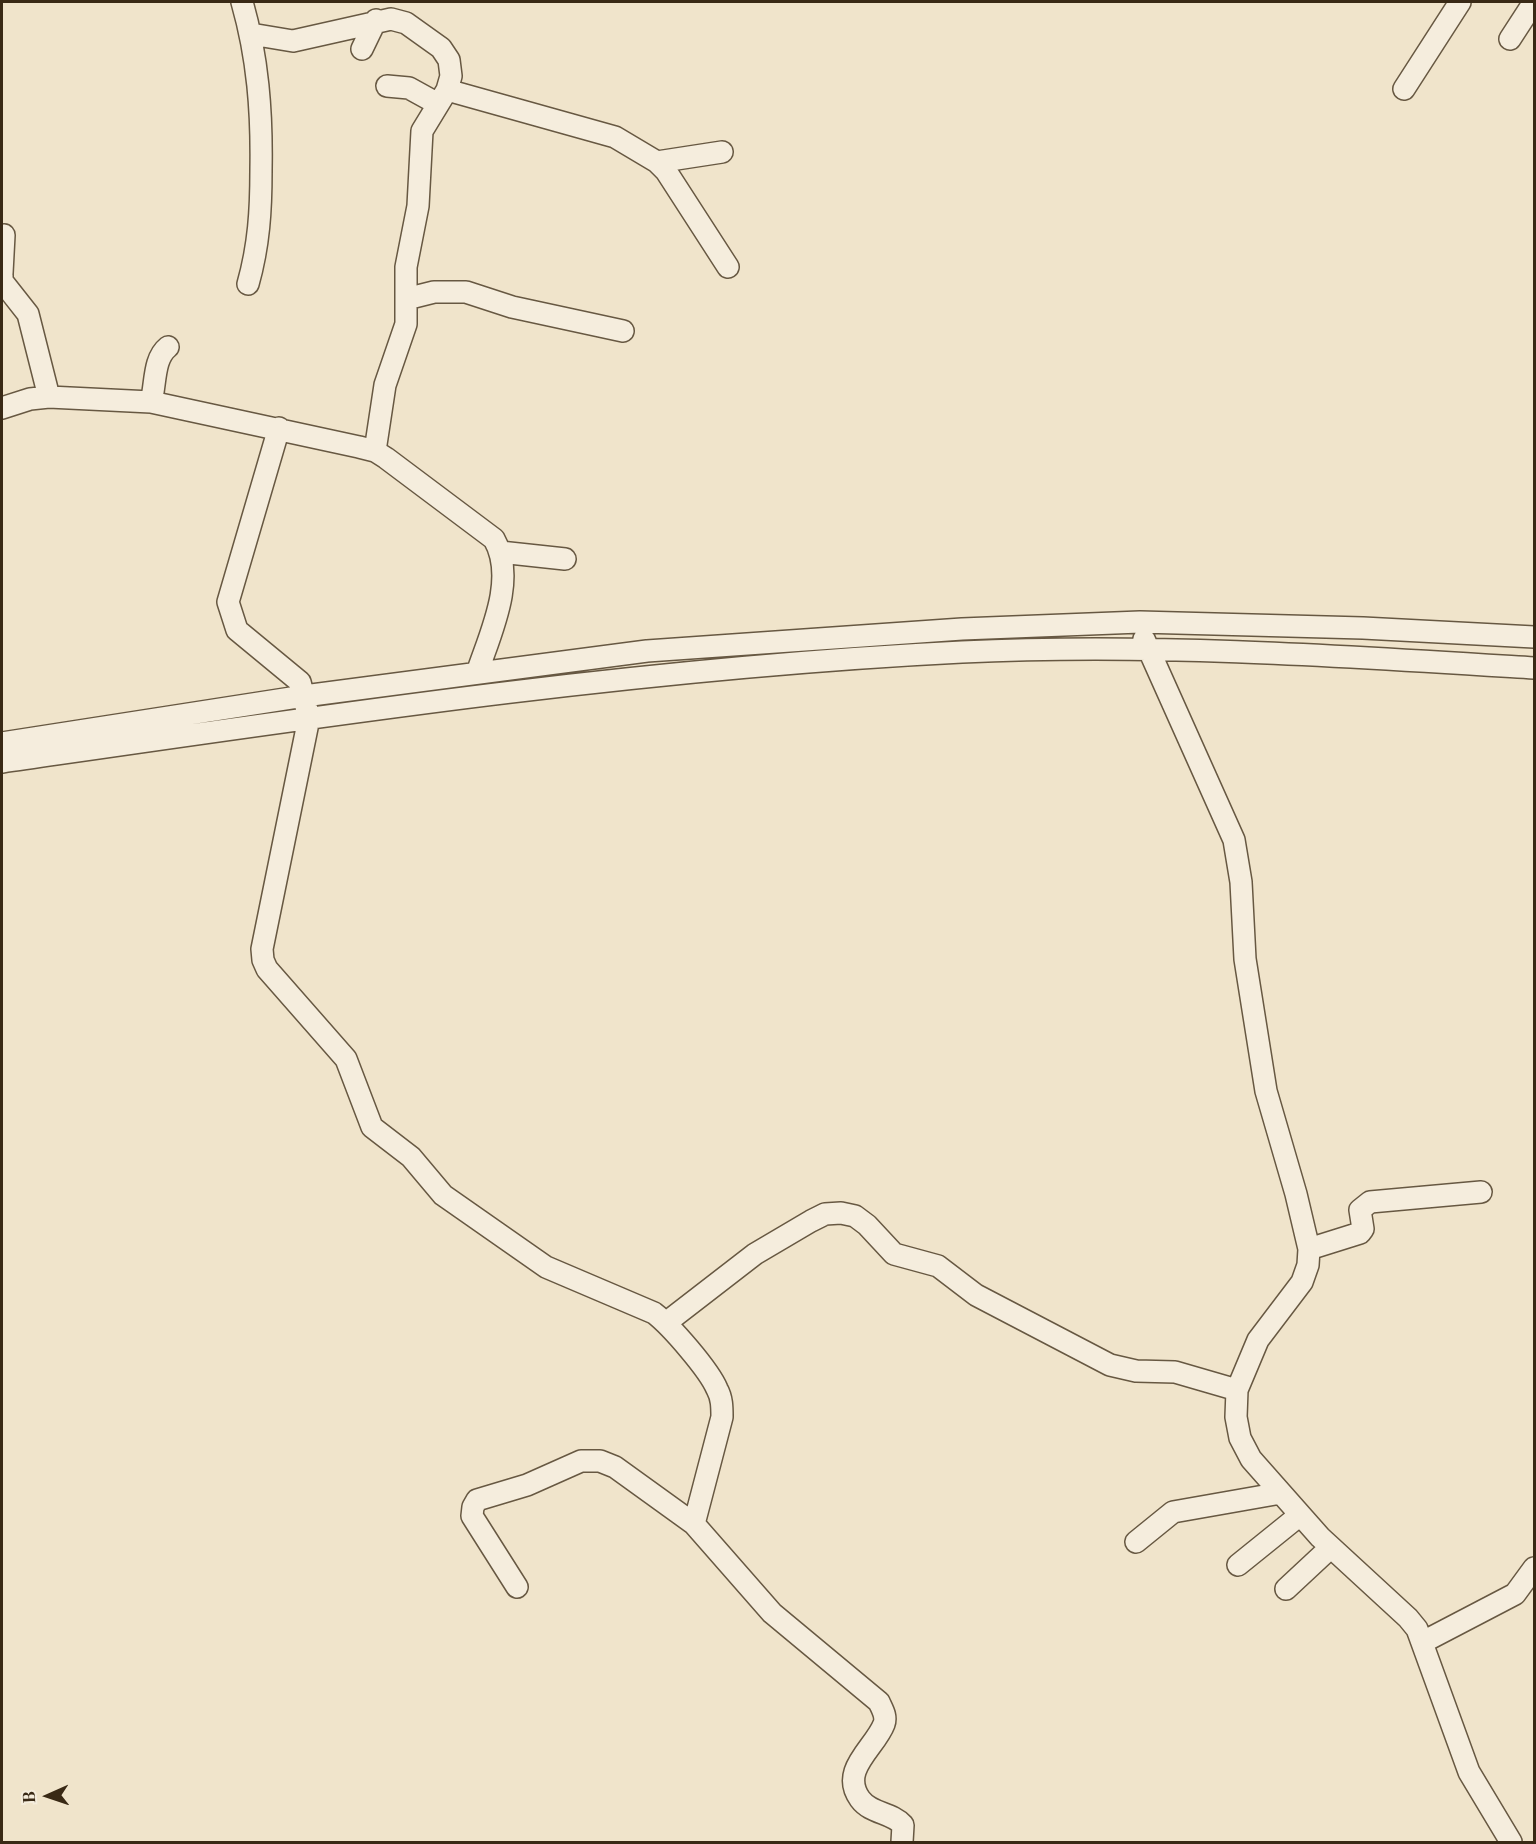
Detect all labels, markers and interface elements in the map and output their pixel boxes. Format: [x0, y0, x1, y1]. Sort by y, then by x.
north arrow [18, 1766, 78, 1826]
text: B [20, 1790, 40, 1803]

